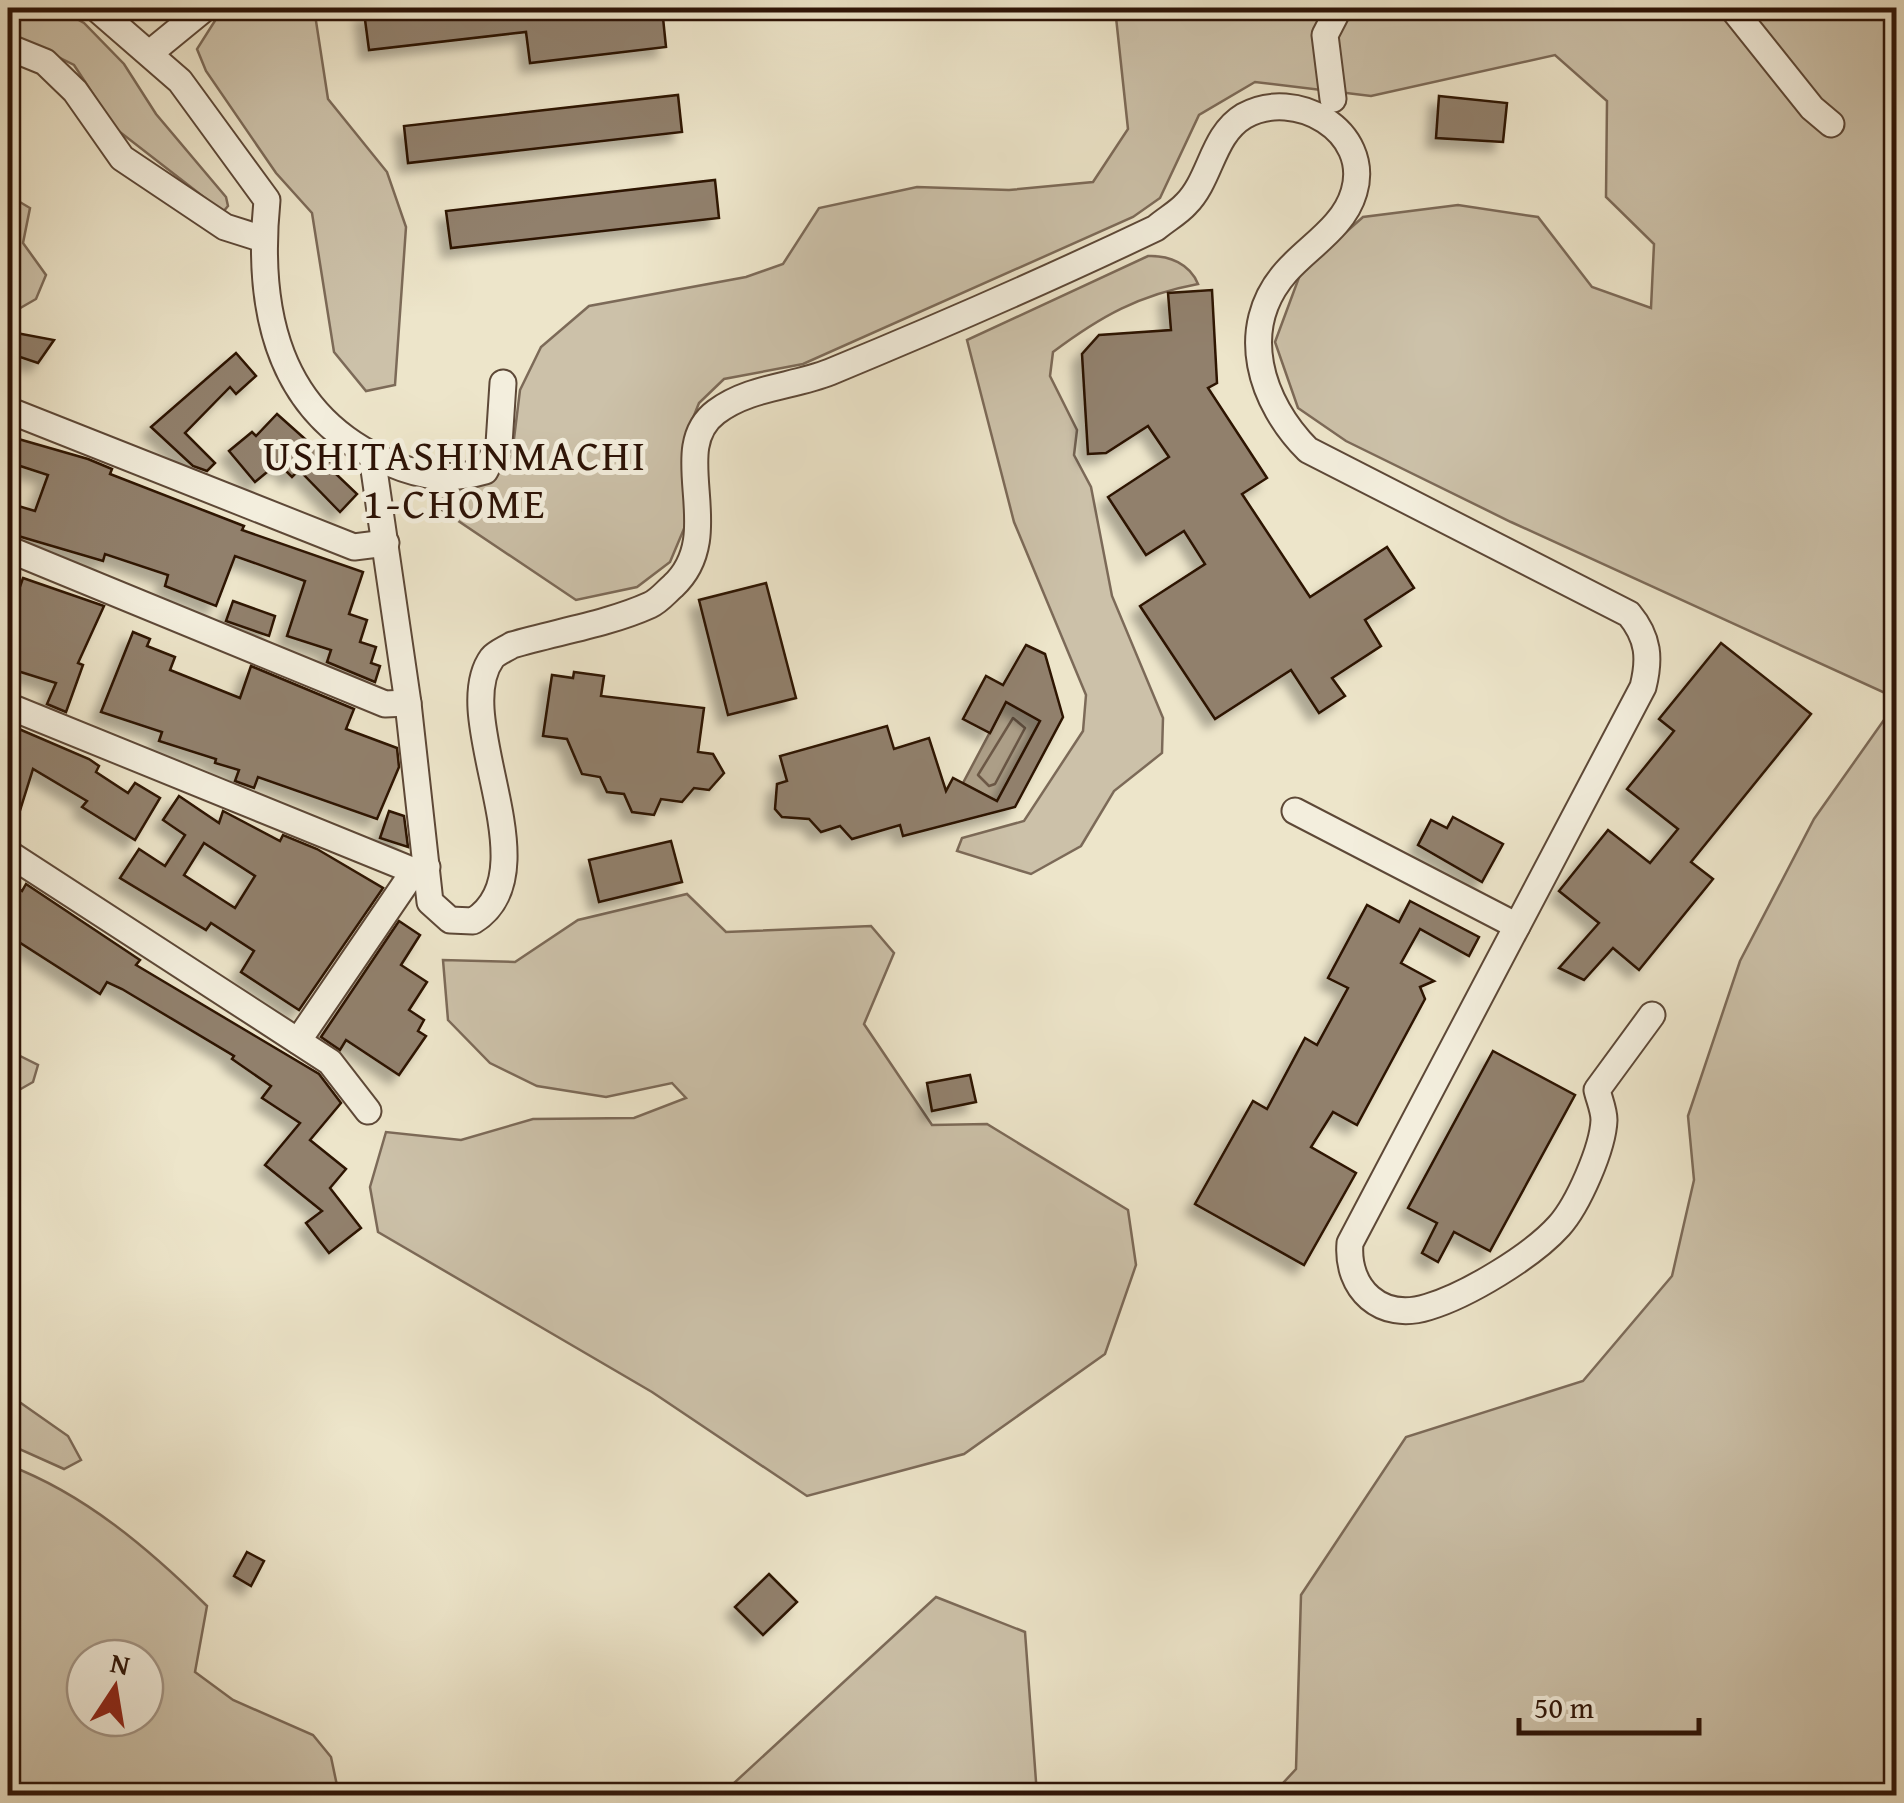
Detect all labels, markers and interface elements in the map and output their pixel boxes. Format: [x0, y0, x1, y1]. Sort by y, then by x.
district label: USHITASHINMACHI 1-CHOME [263, 424, 647, 533]
north arrow [65, 1638, 165, 1738]
text: N [107, 1641, 134, 1685]
scale bar [1519, 1673, 1699, 1735]
text: 50 m [1534, 1685, 1594, 1729]

